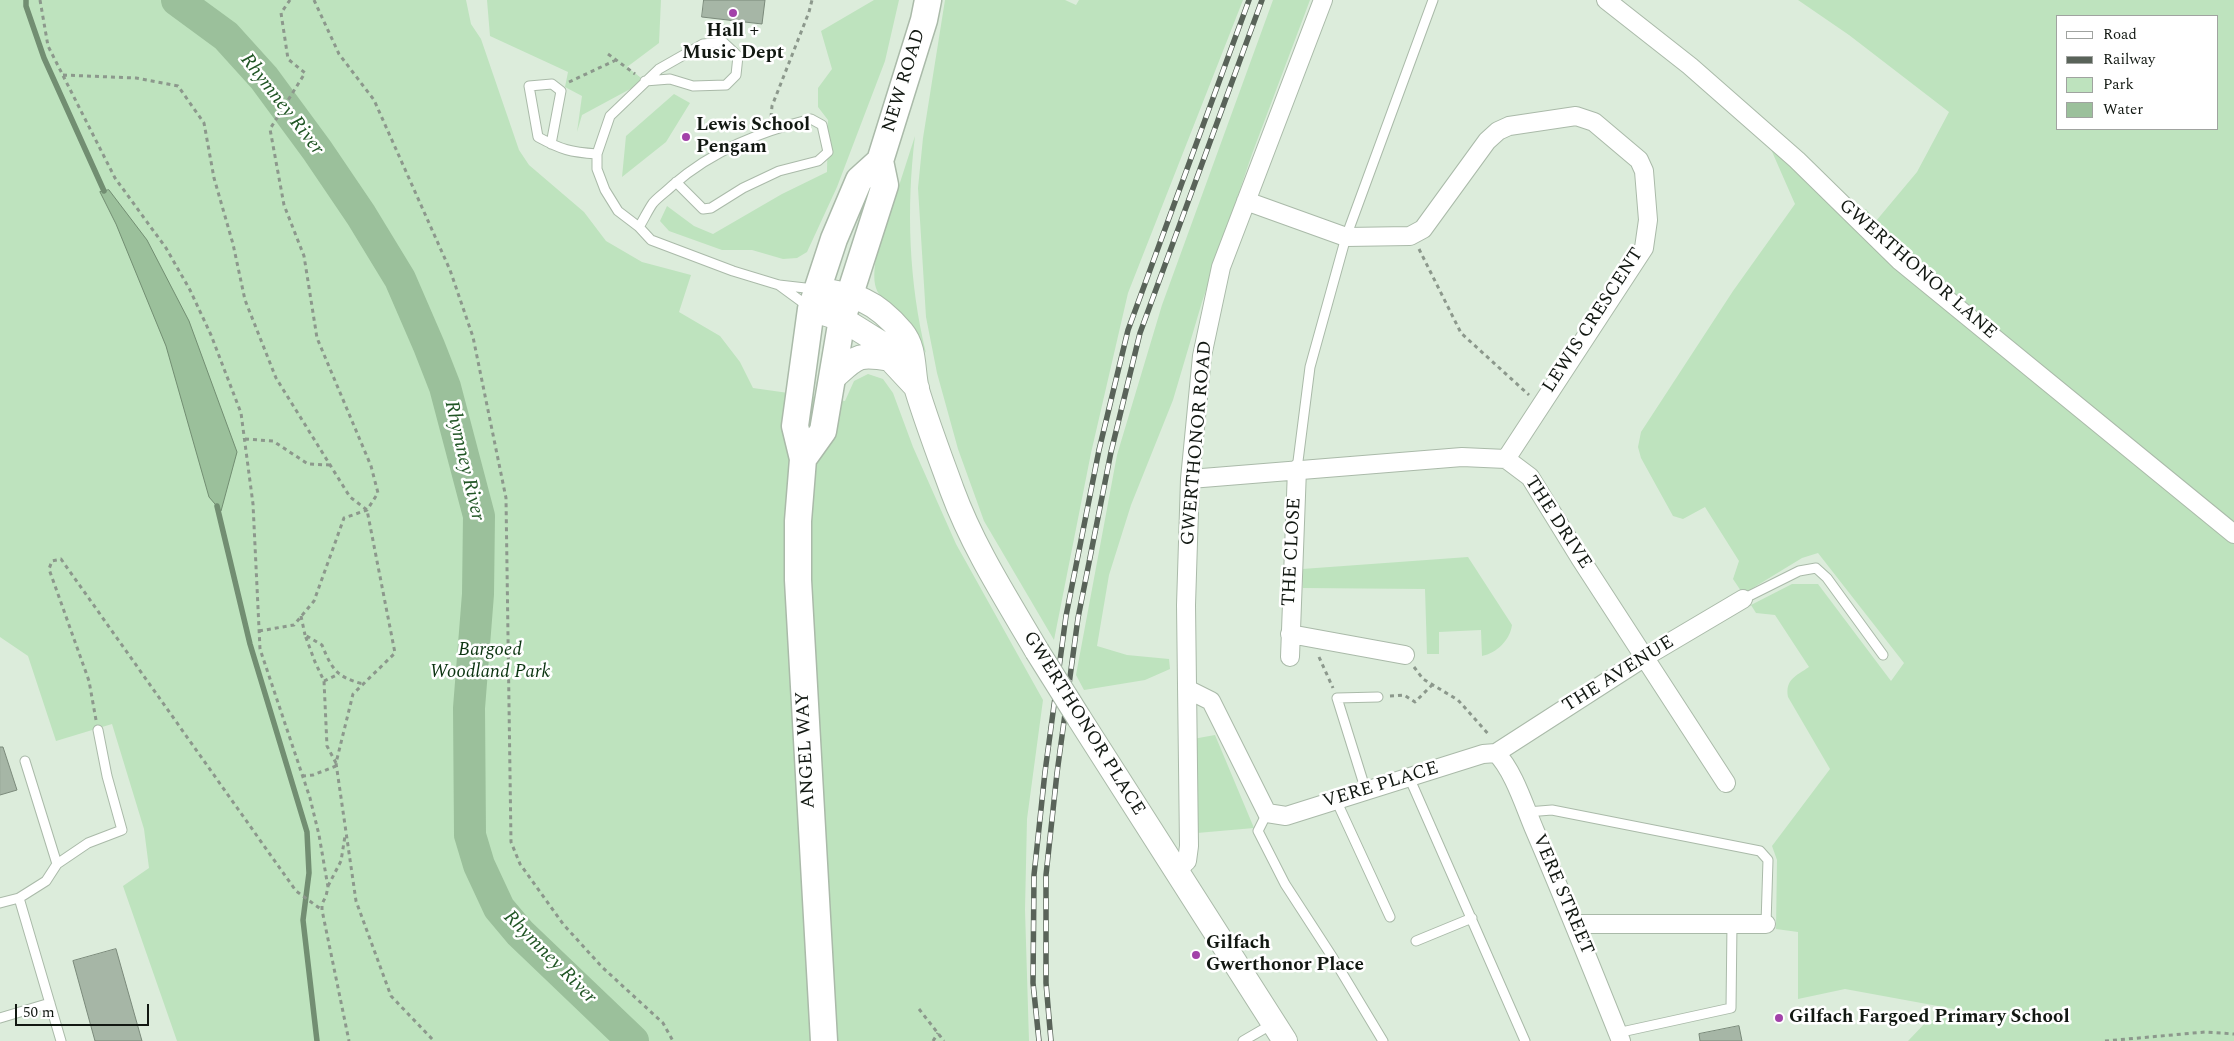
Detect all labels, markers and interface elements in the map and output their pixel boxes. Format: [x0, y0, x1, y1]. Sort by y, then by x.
marker: Hall + Music Dept [727, 7, 739, 19]
legend [2056, 15, 2219, 130]
place label: Hall + Music Dept [682, 21, 784, 65]
text: Road [2103, 23, 2137, 46]
street label: NEW ROAD [878, 26, 932, 136]
text: Railway [2103, 48, 2155, 71]
water label: Rhymney River [234, 49, 328, 161]
text: Park [2103, 73, 2134, 96]
text: Water [2103, 98, 2143, 121]
place label: Lewis School Pengam [696, 115, 810, 159]
marker: Lewis School Pengam [680, 131, 692, 143]
street label: GWERTHONOR LANE [1833, 195, 2001, 345]
street label: LEWIS CRESCENT [1539, 244, 1649, 398]
street label: GWERTHONOR ROAD [1178, 340, 1218, 546]
water label: Rhymney River [438, 399, 488, 523]
street label: THE DRIVE [1518, 472, 1596, 574]
street label: THE CLOSE [1279, 497, 1307, 607]
street label: GWERTHONOR PLACE [1017, 628, 1149, 820]
street label: THE AVENUE [1559, 632, 1679, 718]
park label: Bargoed Woodland Park [430, 640, 550, 684]
street label: ANGEL WAY [793, 691, 821, 809]
street label: VERE PLACE [1320, 758, 1442, 814]
street label: VERE STREET [1526, 831, 1598, 959]
water label: Rhymney River [497, 906, 601, 1010]
place label: Gilfach Gwerthonor Place [1206, 933, 1364, 977]
marker: Gilfach Gwerthonor Place [1190, 949, 1202, 961]
scale bar [18, 994, 151, 1026]
text: 50 m [23, 1001, 55, 1024]
place label: Gilfach Fargoed Primary School [1789, 1007, 2070, 1029]
marker: Gilfach Fargoed Primary School [1773, 1012, 1785, 1024]

